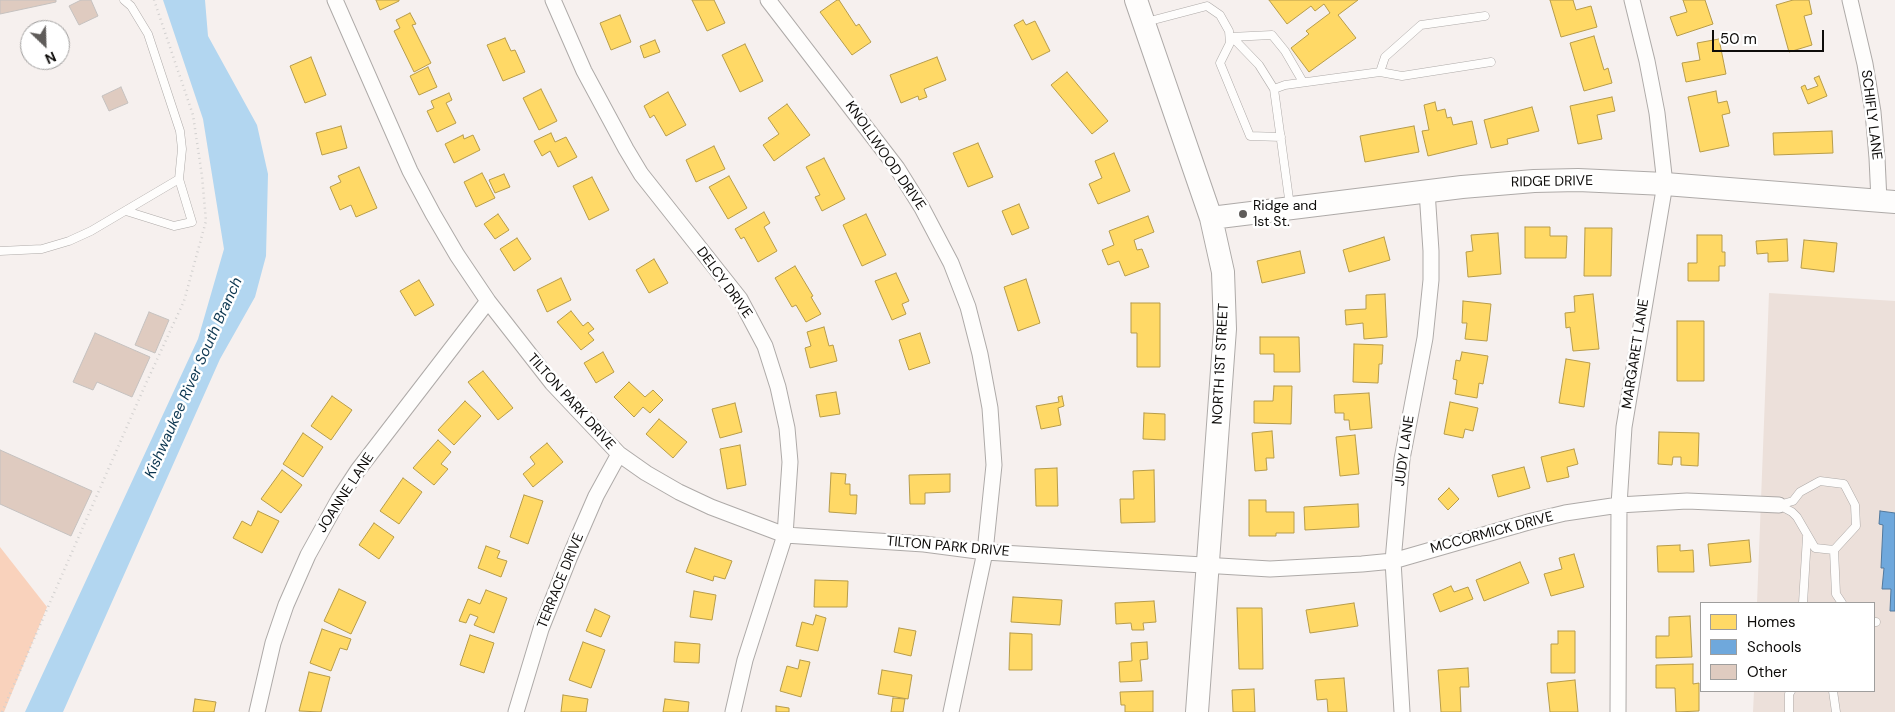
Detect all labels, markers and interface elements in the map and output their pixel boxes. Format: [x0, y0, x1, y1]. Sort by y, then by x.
north arrow [20, 20, 70, 70]
scale bar [1715, 20, 1828, 52]
text: 50 m [1720, 29, 1757, 49]
text: N [42, 47, 59, 68]
street label: SCHIFLY LANE [1857, 69, 1885, 161]
street label: KNOLLWOOD DRIVE [841, 98, 929, 214]
street label: RIDGE DRIVE [1511, 173, 1593, 191]
place label: Ridge and 1st St. [1253, 198, 1317, 230]
marker: Ridge and 1st St. [1237, 208, 1249, 220]
street label: DELCY DRIVE [693, 244, 755, 322]
water label: Kishwaukee River South Branch [141, 275, 247, 481]
street label: MARGARET LANE [1619, 298, 1653, 410]
street label: NORTH 1ST STREET [1209, 303, 1233, 425]
street label: TILTON PARK DRIVE [523, 351, 619, 453]
street label: JUDY LANE [1392, 415, 1418, 487]
street label: JOANNE LANE [314, 450, 378, 536]
street label: MCCORMICK DRIVE [1429, 509, 1555, 557]
street label: TERRACE DRIVE [534, 531, 588, 631]
street label: TILTON PARK DRIVE [886, 533, 1010, 561]
legend [1700, 602, 1875, 692]
text: Homes [1747, 612, 1796, 632]
text: Schools [1747, 637, 1802, 657]
text: Other [1747, 662, 1787, 682]

